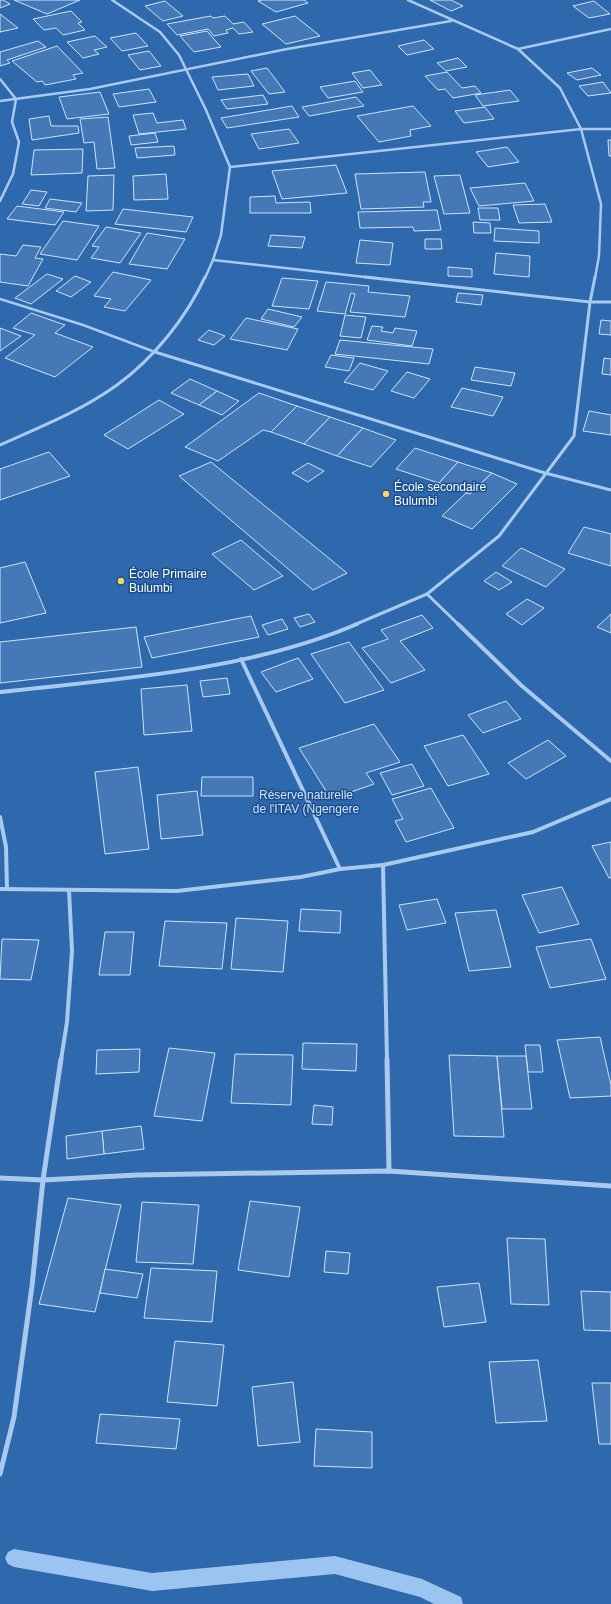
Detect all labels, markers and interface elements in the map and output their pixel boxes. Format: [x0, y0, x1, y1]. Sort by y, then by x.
place label: École secondaire Bulumbi [394, 479, 486, 508]
marker: École secondaire Bulumbi [381, 489, 391, 499]
place label: École Primaire Bulumbi [129, 566, 207, 595]
marker: École Primaire Bulumbi [116, 576, 126, 586]
park label: Réserve naturelle de l'ITAV (Ngengere [253, 788, 360, 816]

